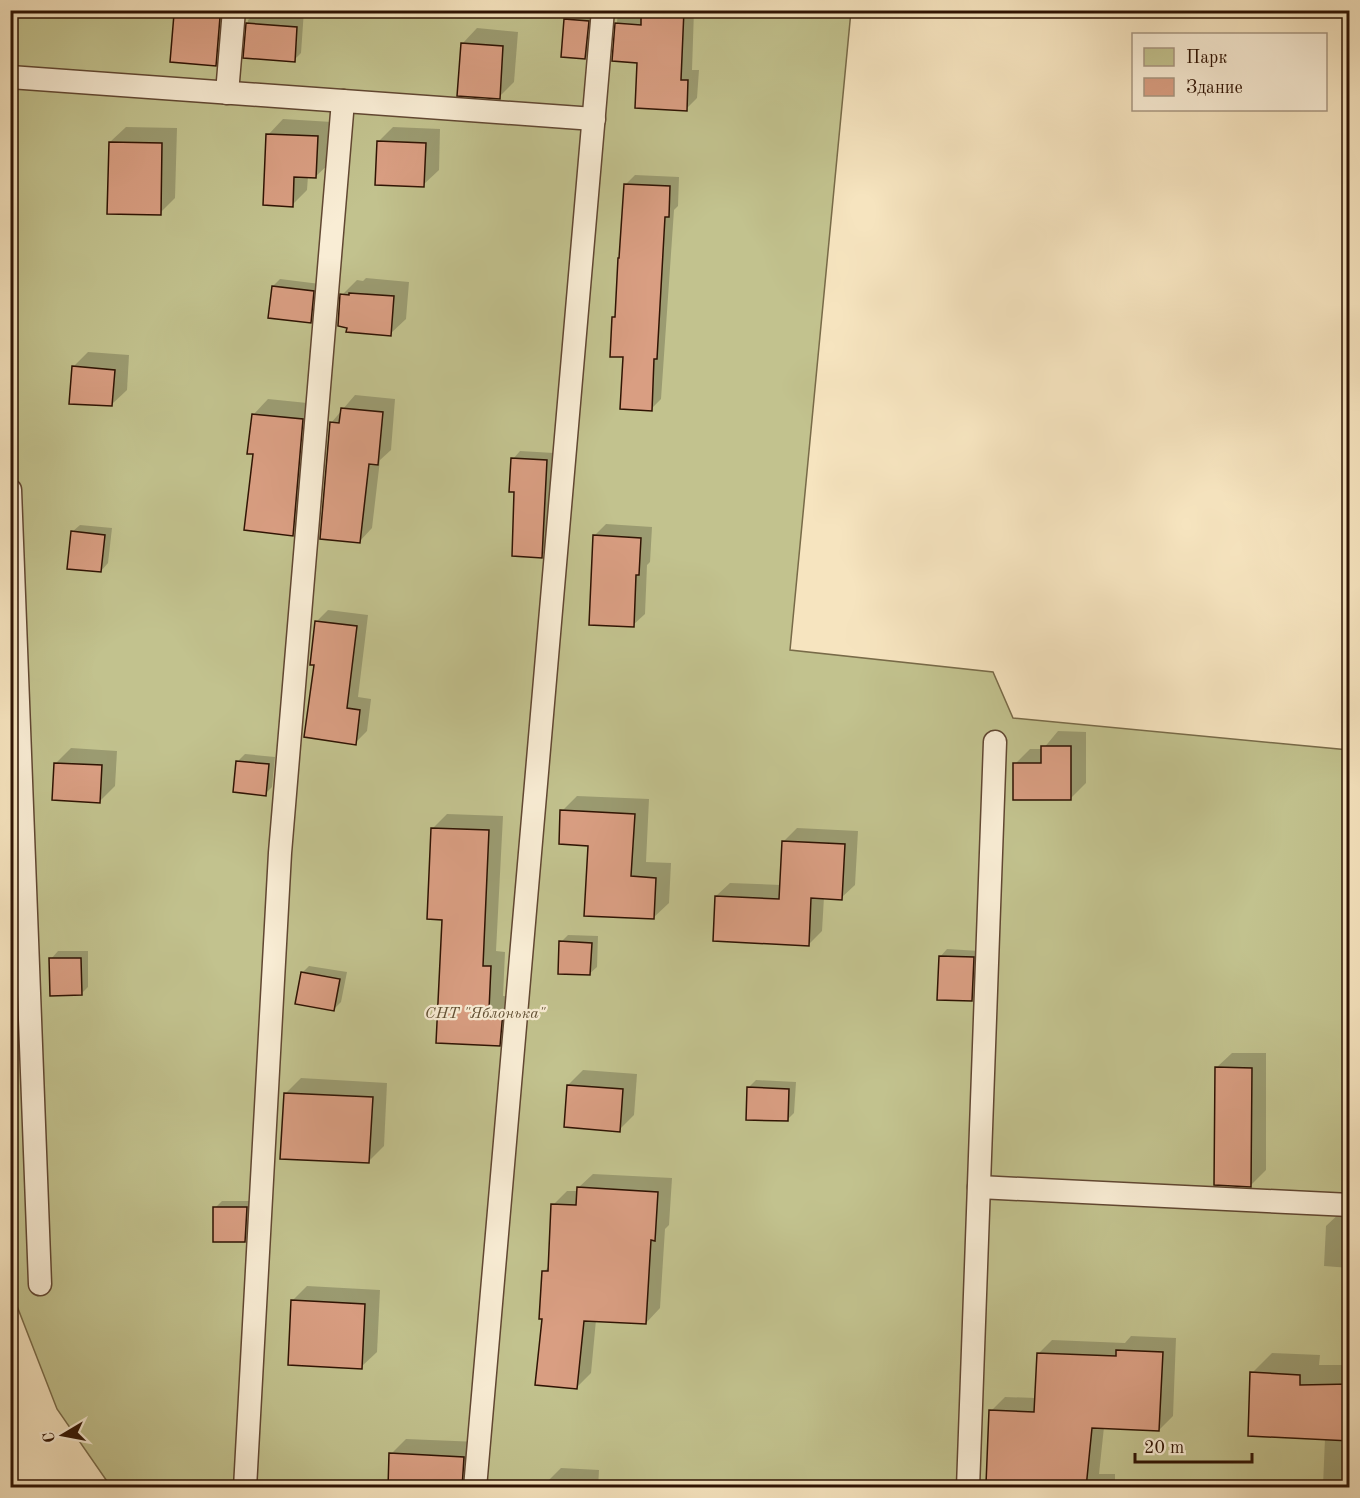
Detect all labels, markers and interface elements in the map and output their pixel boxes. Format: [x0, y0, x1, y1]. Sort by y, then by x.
legend [1132, 33, 1327, 111]
text: Парк [1186, 49, 1227, 67]
text: Здание [1186, 79, 1243, 97]
park label: СНТ "Яблонька" [425, 1006, 546, 1022]
north arrow [33, 1405, 93, 1465]
scale bar [1135, 1426, 1252, 1464]
text: С [41, 1431, 59, 1444]
text: 20 m [1144, 1439, 1184, 1457]

